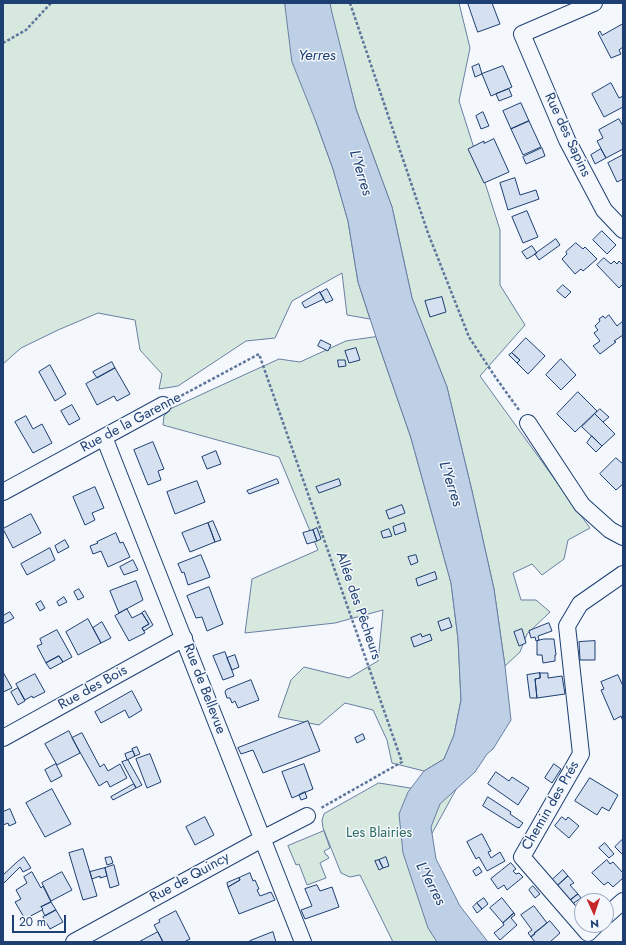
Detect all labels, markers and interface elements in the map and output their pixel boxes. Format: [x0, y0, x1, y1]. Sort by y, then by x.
water label: Yerres [298, 47, 336, 65]
street label: Rue des Sapins [540, 90, 594, 180]
water label: L'Yerres [345, 148, 375, 198]
street label: Rue de la Garenne [78, 389, 184, 457]
water label: L'Yerres [434, 459, 466, 509]
street label: Allée des Pêcheurs [332, 550, 384, 662]
street label: Rue de Bellevue [179, 642, 229, 736]
street label: Rue des Bois [56, 662, 130, 714]
street label: Chemin des Prés [519, 758, 583, 854]
park label: Les Blairies [346, 826, 412, 842]
street label: Rue de Quincy [147, 849, 233, 907]
water label: L'Yerres [411, 859, 449, 909]
north arrow [574, 893, 614, 933]
scale bar [14, 907, 68, 933]
text: 20 m [19, 913, 46, 931]
text: N [590, 916, 599, 932]

